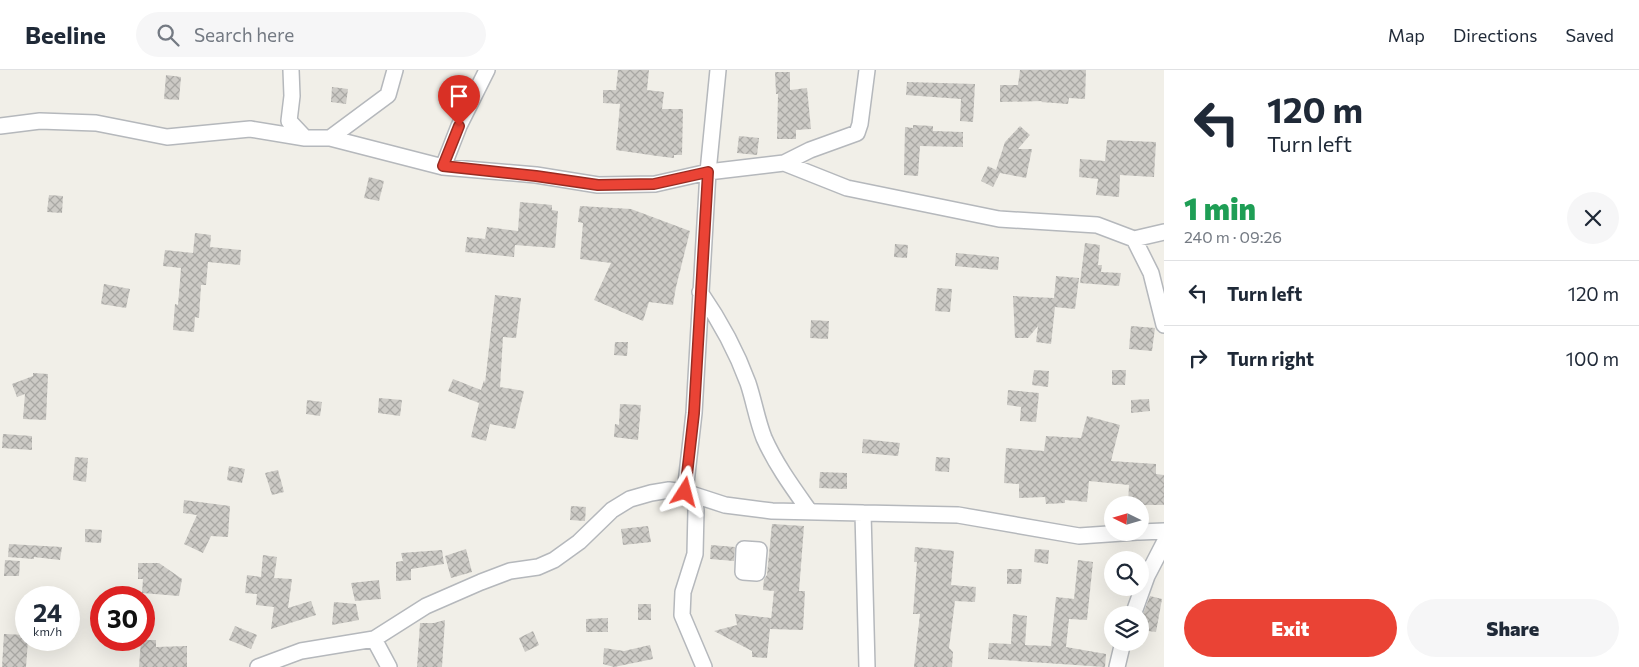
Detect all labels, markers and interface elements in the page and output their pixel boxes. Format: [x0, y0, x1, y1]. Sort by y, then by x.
search box [136, 12, 486, 57]
text: Beeline [25, 20, 106, 49]
icon: search [154, 21, 182, 49]
text: Search here [194, 23, 294, 46]
text: Map [1388, 24, 1425, 46]
text: Directions [1453, 24, 1537, 46]
text: Saved [1565, 24, 1614, 46]
pin [438, 75, 480, 126]
icon: arrive [445, 82, 473, 110]
text: 120 m [1267, 87, 1363, 130]
icon: left [1184, 90, 1249, 155]
text: Turn left [1267, 130, 1352, 157]
text: 1 min [1184, 189, 1256, 226]
button: close [1567, 192, 1619, 244]
text: 240 m · 09:26 [1184, 227, 1282, 246]
icon: left [1184, 279, 1212, 307]
text: Turn left [1227, 282, 1302, 305]
text: 120 m [1568, 282, 1619, 305]
icon: right [1184, 344, 1212, 372]
text: Turn right [1227, 347, 1314, 370]
text: 100 m [1566, 347, 1619, 370]
position arrow [658, 465, 710, 517]
north arrow [1104, 496, 1149, 541]
map controls [1104, 496, 1149, 651]
button: search [1104, 551, 1149, 596]
speed limit sign: 30 [90, 586, 155, 651]
text: 24 [33, 597, 62, 627]
button: Exit [1184, 599, 1397, 657]
button: Share [1407, 599, 1619, 657]
button: layers [1104, 606, 1149, 651]
text: km/h [33, 624, 62, 638]

